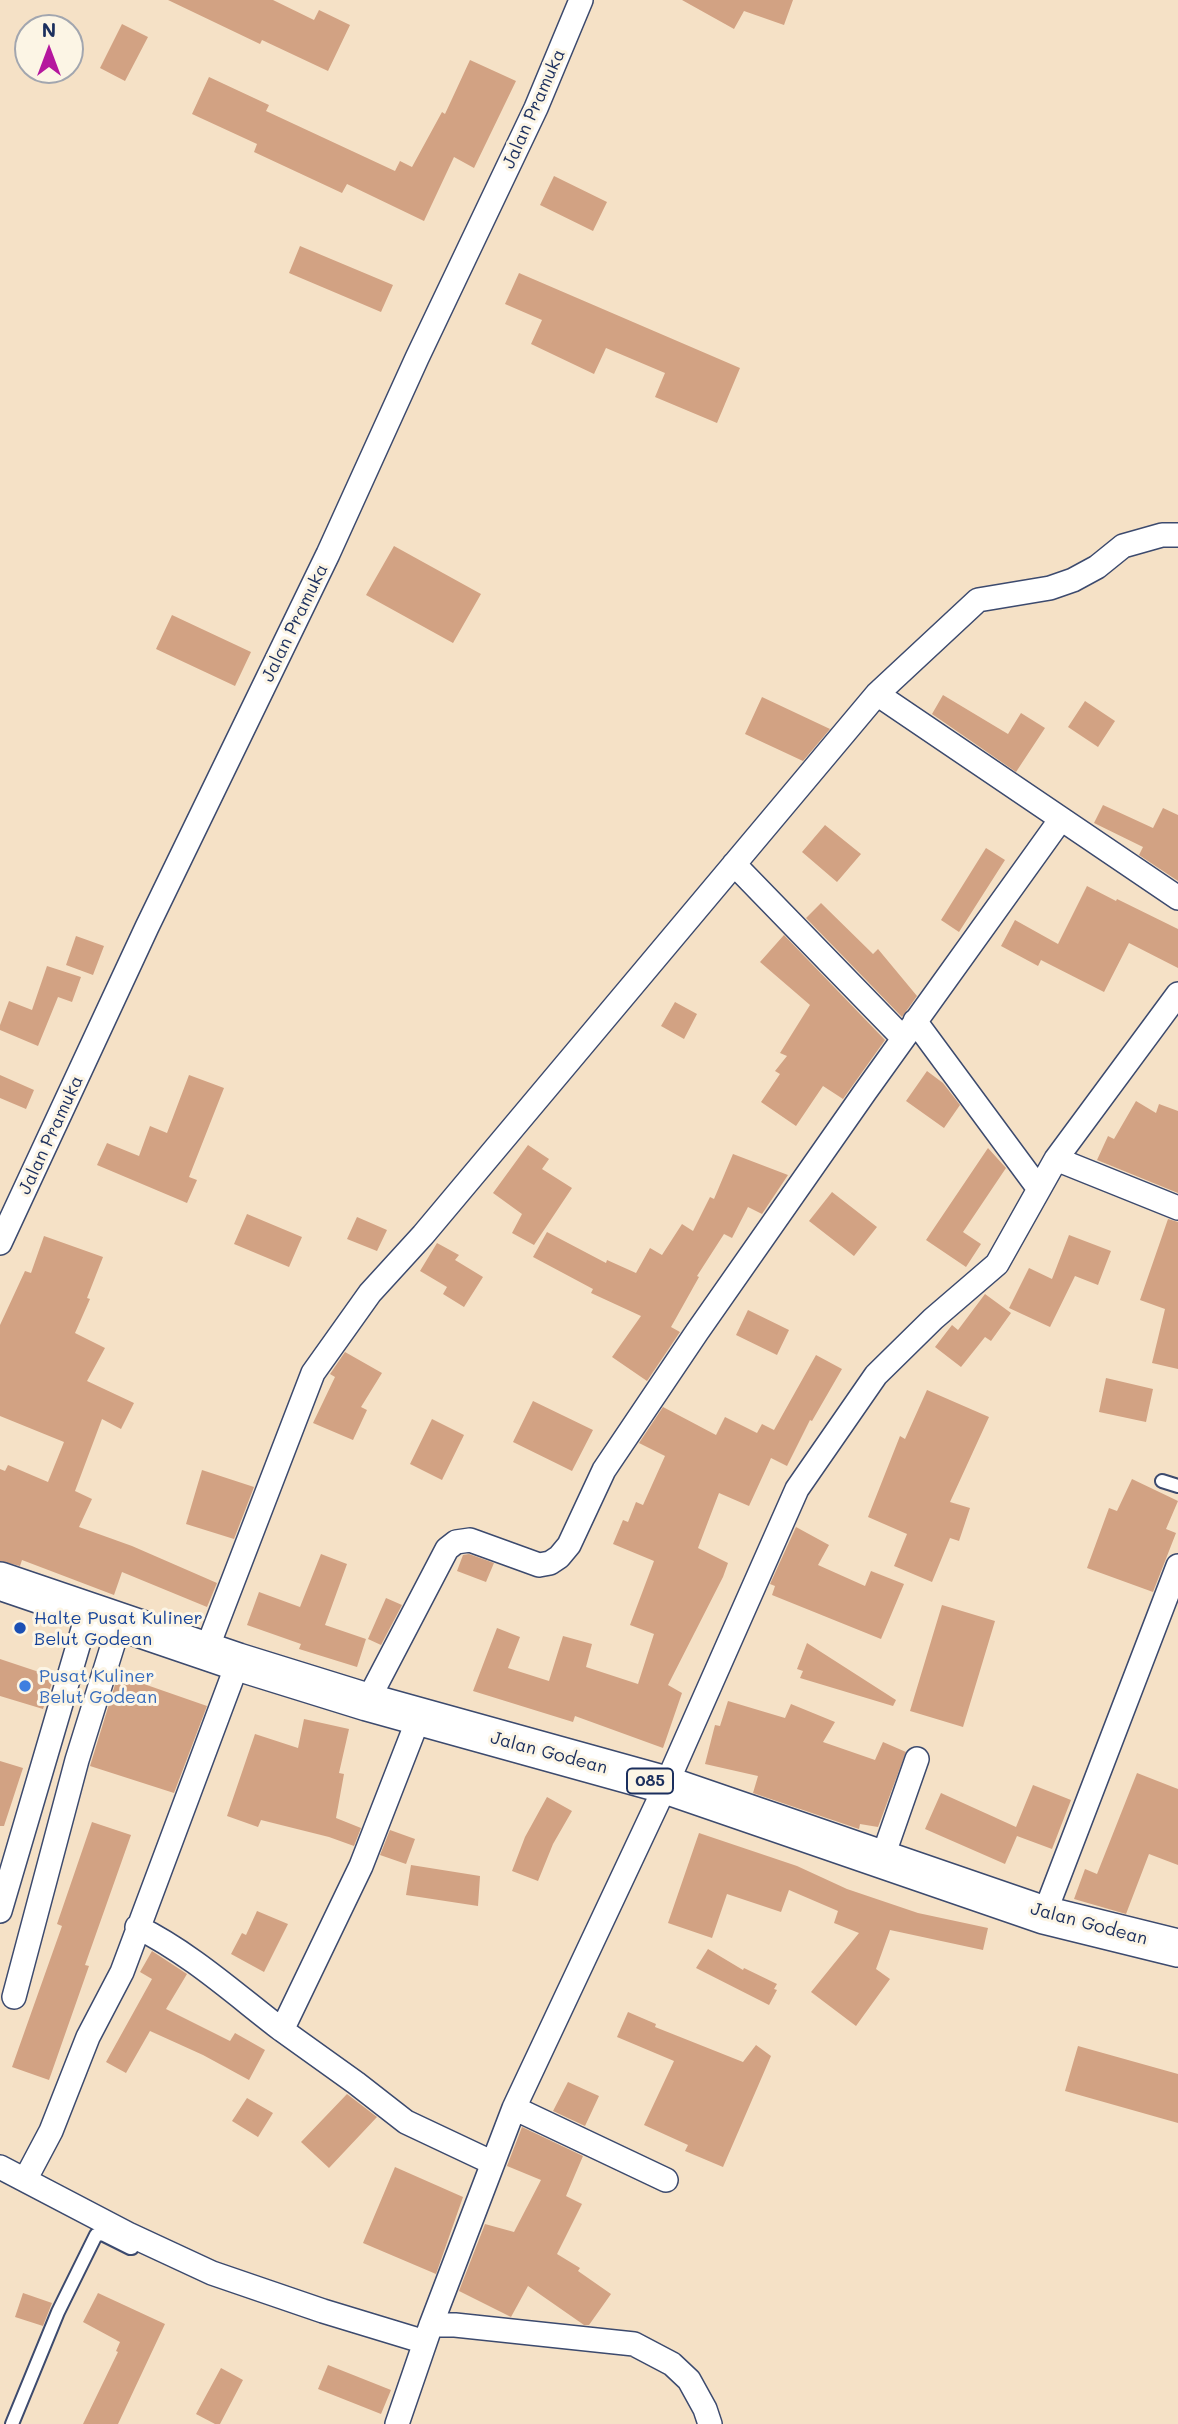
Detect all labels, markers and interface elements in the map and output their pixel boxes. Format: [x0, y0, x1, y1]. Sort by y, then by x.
north arrow [14, 14, 84, 84]
text: N [42, 17, 56, 42]
street label: Jalan Pramuka [498, 46, 570, 172]
street label: Jalan Pramuka [257, 560, 333, 686]
street label: Jalan Pramuka [14, 1072, 88, 1198]
place label: Halte Pusat Kuliner Belut Godean [34, 1607, 203, 1650]
marker: Halte Pusat Kuliner Belut Godean [12, 1620, 28, 1636]
place label: Pusat Kuliner Belut Godean [39, 1665, 157, 1708]
marker: Pusat Kuliner Belut Godean [17, 1678, 33, 1694]
street label: Jalan Godean [488, 1727, 610, 1779]
road number: 085 [627, 1768, 673, 1794]
street label: Jalan Godean [1028, 1898, 1150, 1950]

